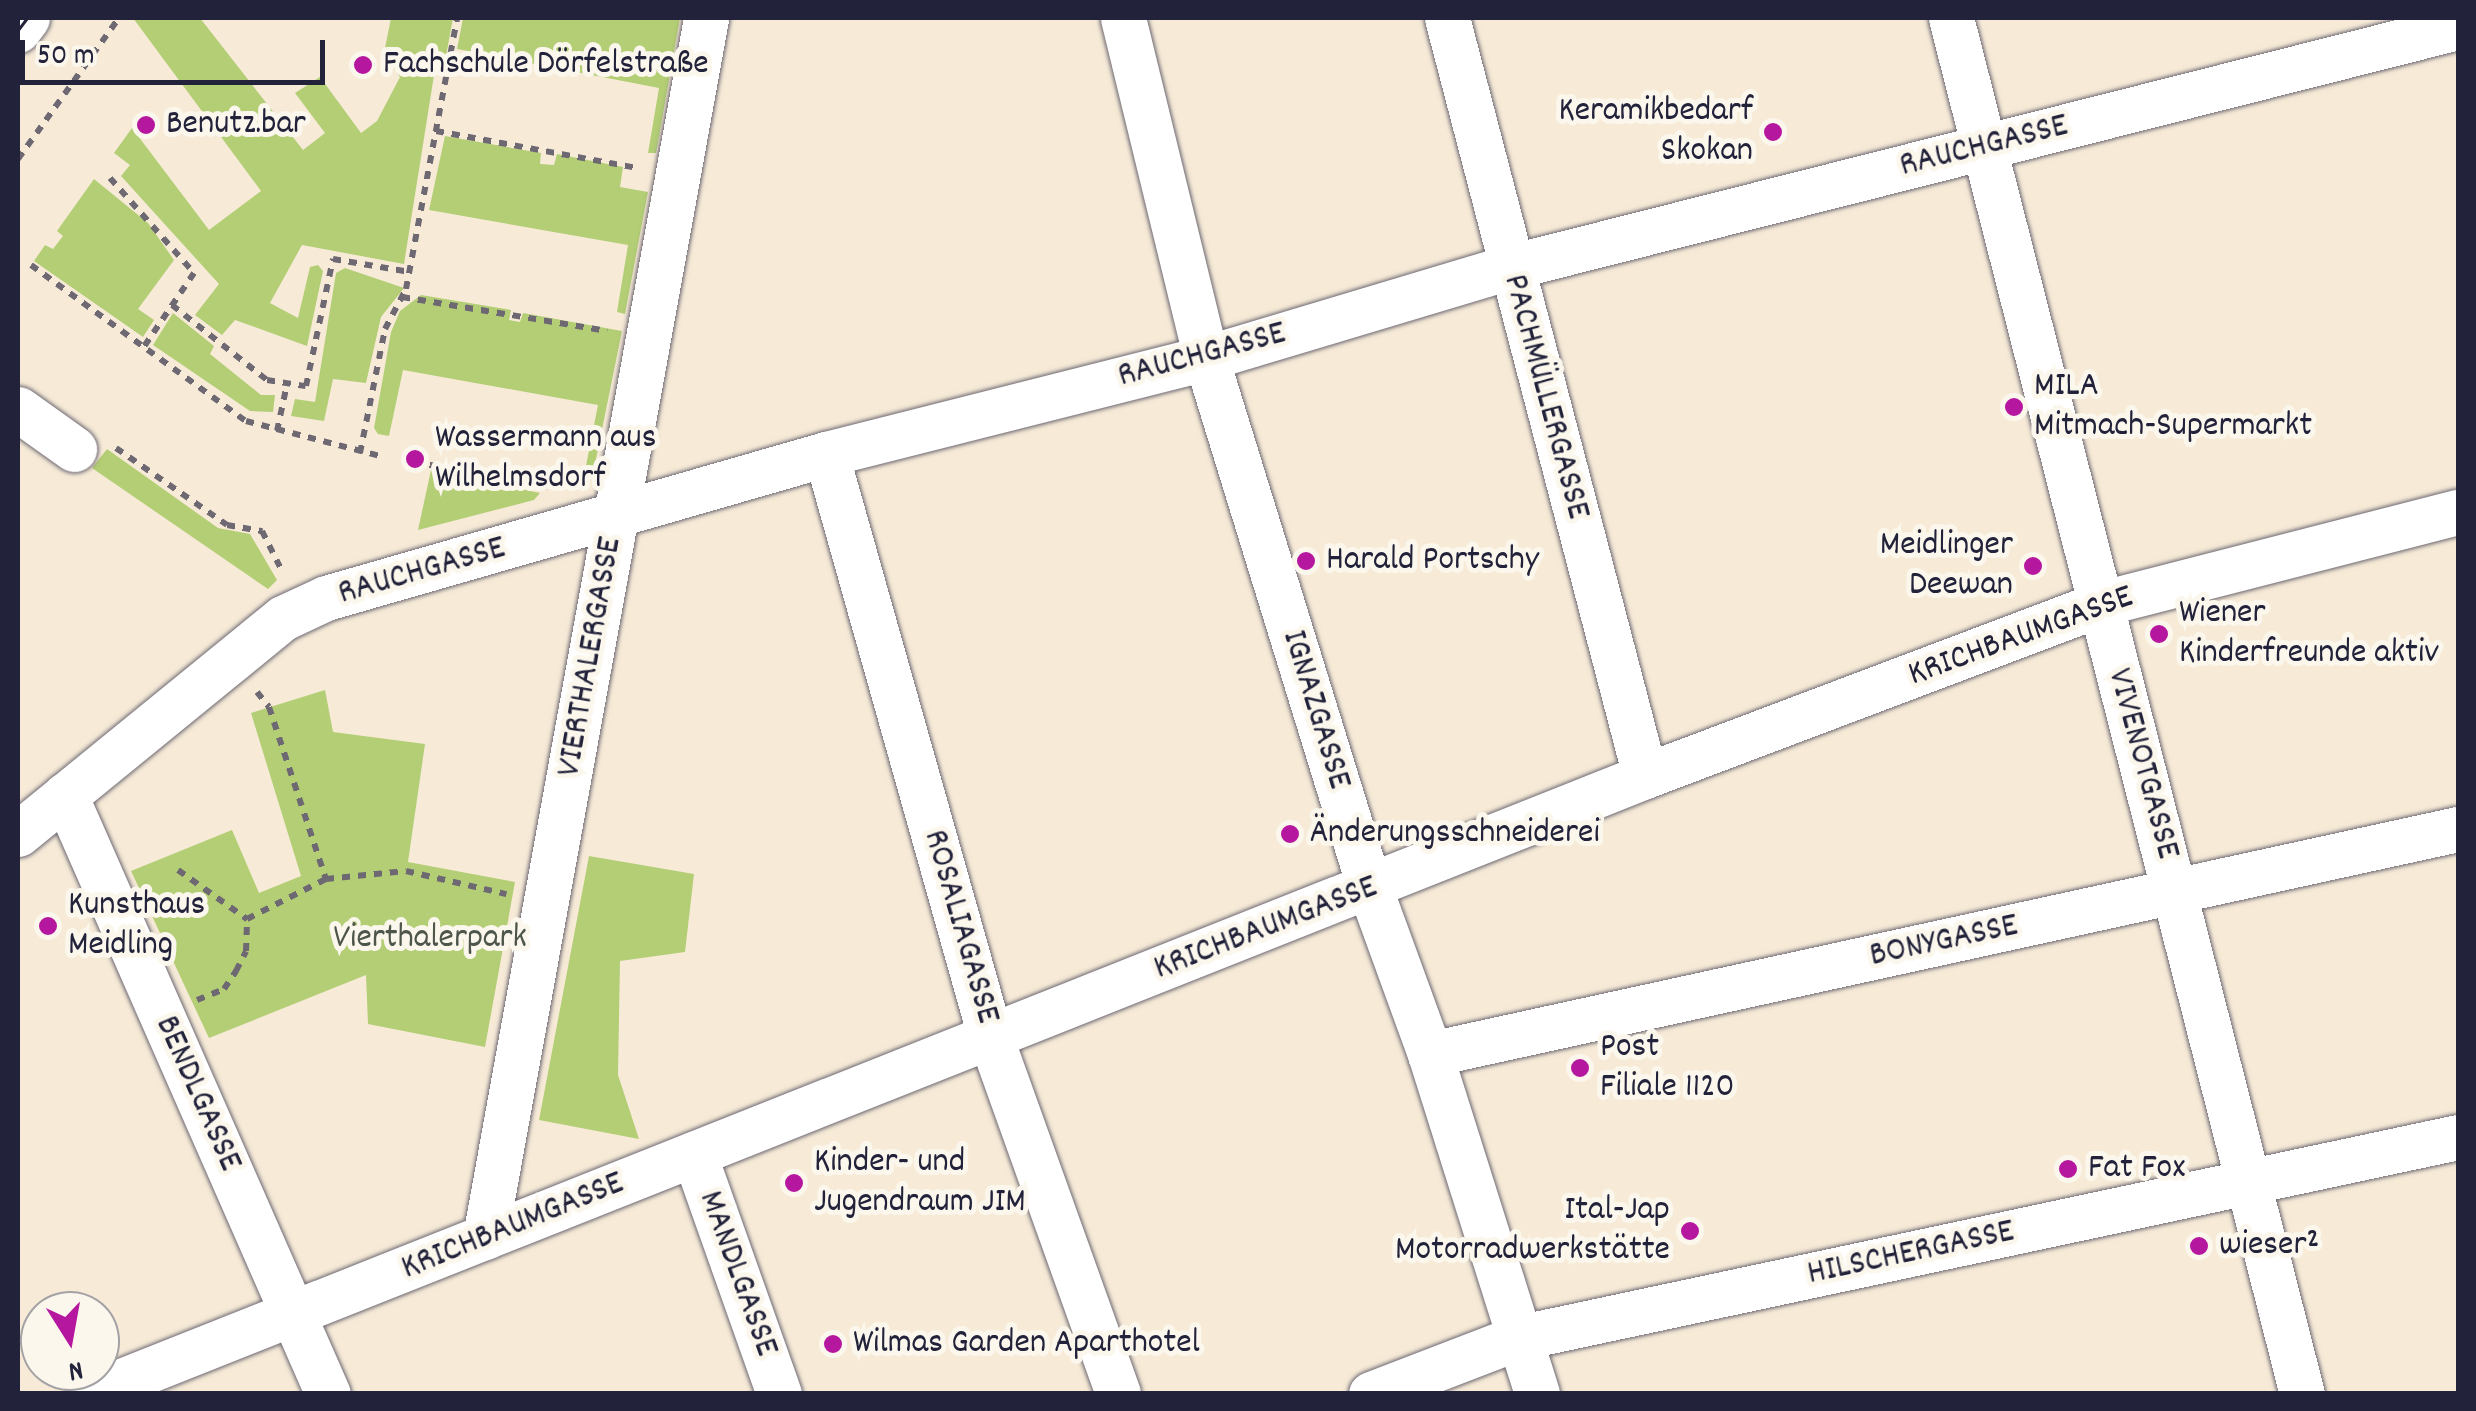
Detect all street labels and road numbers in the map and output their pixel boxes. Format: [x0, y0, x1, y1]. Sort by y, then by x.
street label: RAUCHGASSE [1896, 106, 2072, 188]
street label: PACHMÜLLERGASSE [1492, 270, 1598, 524]
street label: RAUCHGASSE [1114, 313, 1290, 399]
street label: RAUCHGASSE [334, 528, 510, 616]
street label: VIERTHALERGASSE [549, 534, 633, 780]
street label: KRICHBAUMGASSE [1903, 577, 2139, 697]
street label: IGNAZGASSE [1271, 625, 1359, 795]
street label: VIVENOTGASSE [2096, 664, 2188, 864]
street label: ROSALIAGASSE [912, 825, 1008, 1029]
street label: KRICHBAUMGASSE [1148, 867, 1384, 991]
street label: BONYGASSE [1866, 906, 2022, 978]
street label: BENDLGASSE [144, 1010, 250, 1178]
street label: KRICHBAUMGASSE [396, 1163, 630, 1291]
street label: MANDLGASSE [688, 1186, 786, 1362]
street label: HILSCHERGASSE [1804, 1212, 2018, 1296]

